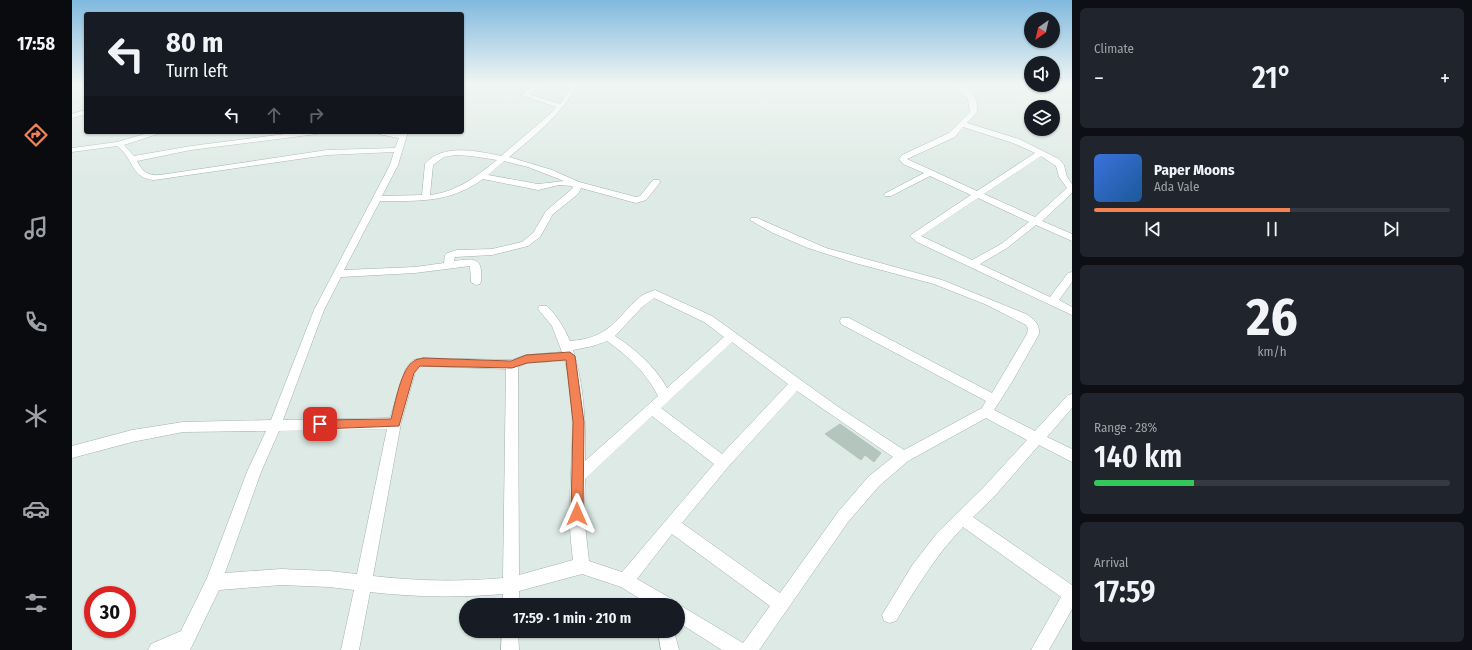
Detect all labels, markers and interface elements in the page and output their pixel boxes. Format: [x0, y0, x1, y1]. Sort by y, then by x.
north arrow [1024, 12, 1060, 48]
map controls [1024, 12, 1060, 136]
text: 80 m [166, 26, 223, 59]
icon: left [100, 28, 152, 80]
text: 17:58 [17, 33, 55, 55]
text: Climate [1094, 41, 1134, 56]
button: sound [1024, 56, 1060, 92]
text: Turn left [166, 60, 228, 82]
text: 21° [1252, 60, 1292, 96]
text: − [1094, 65, 1104, 92]
text: + [1440, 65, 1450, 92]
button: layers [1024, 100, 1060, 136]
icon: left [221, 104, 243, 126]
icon: ahead [263, 104, 285, 126]
icon: right [305, 104, 327, 126]
icon: directions [22, 121, 50, 149]
text: Paper Moons [1154, 161, 1235, 179]
text: Ada Vale [1154, 179, 1199, 194]
icon: music [22, 214, 50, 242]
icon: previous [1142, 218, 1164, 240]
icon: pause [1261, 218, 1283, 240]
icon: next [1380, 218, 1402, 240]
text: 26 [1246, 286, 1298, 349]
icon: phone [22, 308, 50, 336]
text: km/h [1258, 344, 1287, 359]
icon: climate [22, 402, 50, 430]
pin [303, 407, 337, 441]
icon: arrive [309, 413, 331, 435]
text: Range · 28% [1094, 420, 1157, 435]
text: 140 km [1094, 439, 1182, 475]
position arrow [556, 493, 598, 535]
icon: car [22, 495, 50, 523]
text: Arrival [1094, 555, 1128, 570]
text: 17:59 [1094, 574, 1155, 610]
speed limit sign: 30 [84, 586, 136, 638]
icon: filters [22, 589, 50, 617]
text: 17:59 · 1 min · 210 m [513, 609, 631, 627]

